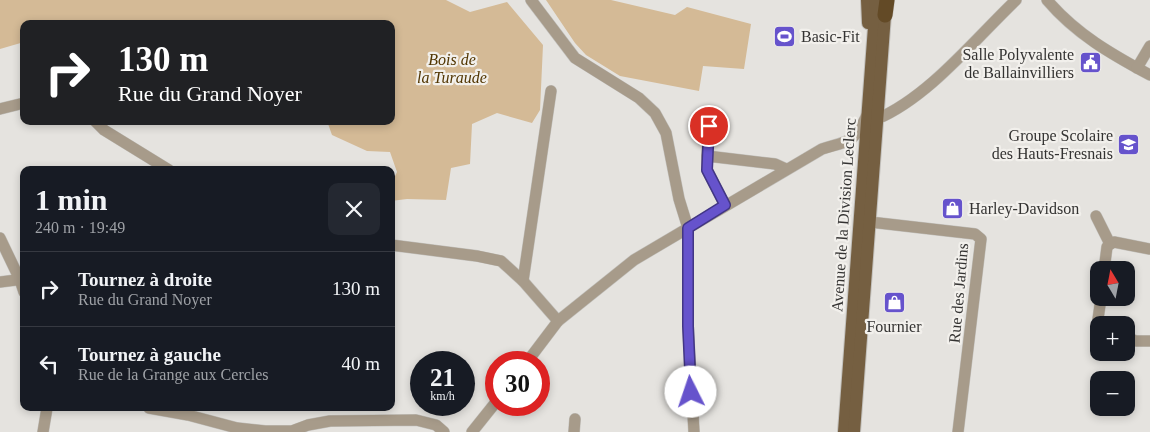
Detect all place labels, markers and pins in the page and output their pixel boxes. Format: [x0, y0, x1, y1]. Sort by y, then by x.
sports icon: Basic-Fit [773, 24, 797, 48]
place label: Basic-Fit [801, 28, 860, 45]
place label: Salle Polyvalente de Ballainvilliers [962, 46, 1074, 81]
public building icon: Salle Polyvalente de Ballainvilliers [1078, 51, 1102, 75]
pin [688, 105, 730, 147]
place label: Groupe Scolaire des Hauts-Fresnais [992, 127, 1113, 162]
school or university icon: Groupe Scolaire des Hauts-Fresnais [1117, 132, 1141, 156]
shop icon: Harley-Davidson [941, 196, 965, 220]
place label: Harley-Davidson [969, 200, 1079, 218]
shop icon: Fournier [882, 290, 906, 314]
place label: Fournier [866, 318, 922, 335]

